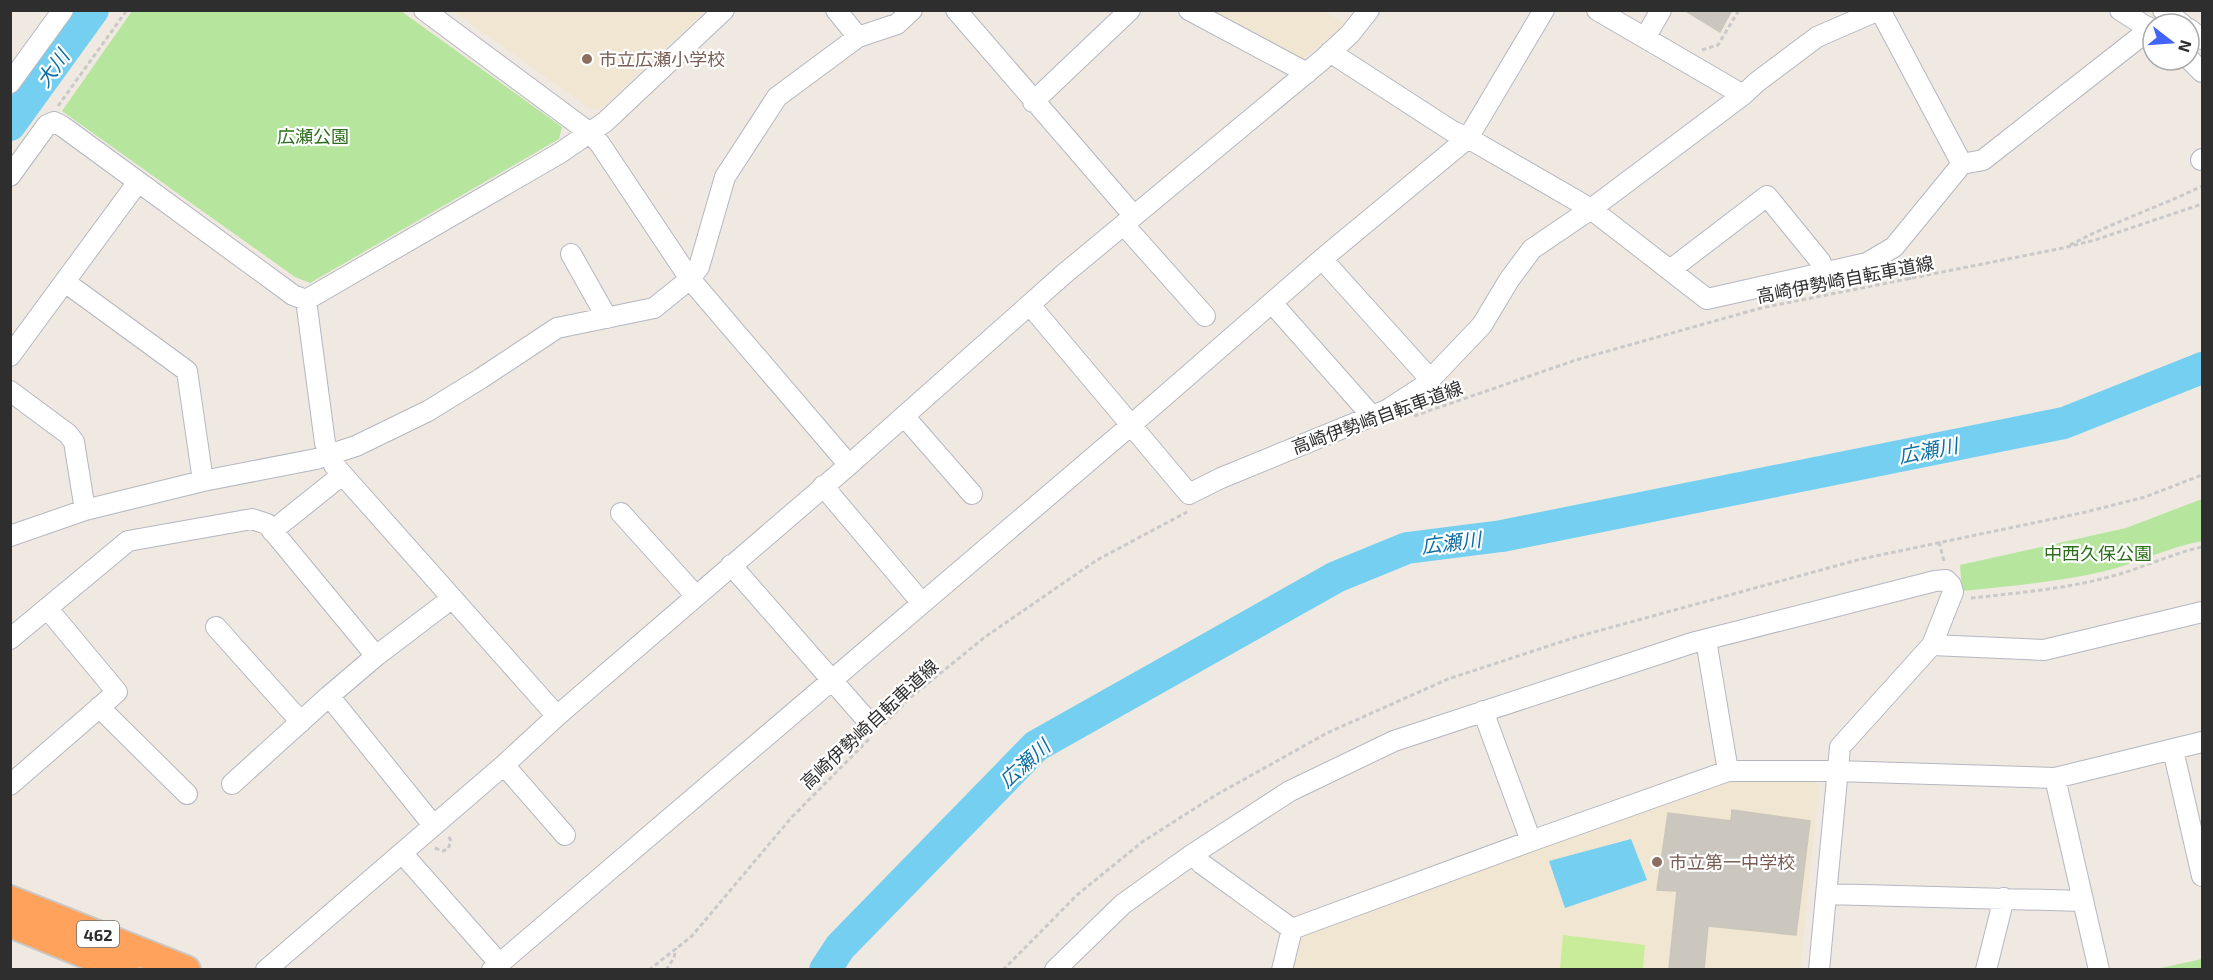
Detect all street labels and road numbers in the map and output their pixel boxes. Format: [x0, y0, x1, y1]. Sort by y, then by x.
street label: 高崎伊勢崎自転車道線 [1755, 251, 1935, 307]
street label: 高崎伊勢崎自転車道線 [1289, 376, 1465, 458]
street label: 高崎伊勢崎自転車道線 [796, 655, 942, 793]
road number: 462 [77, 921, 119, 947]

